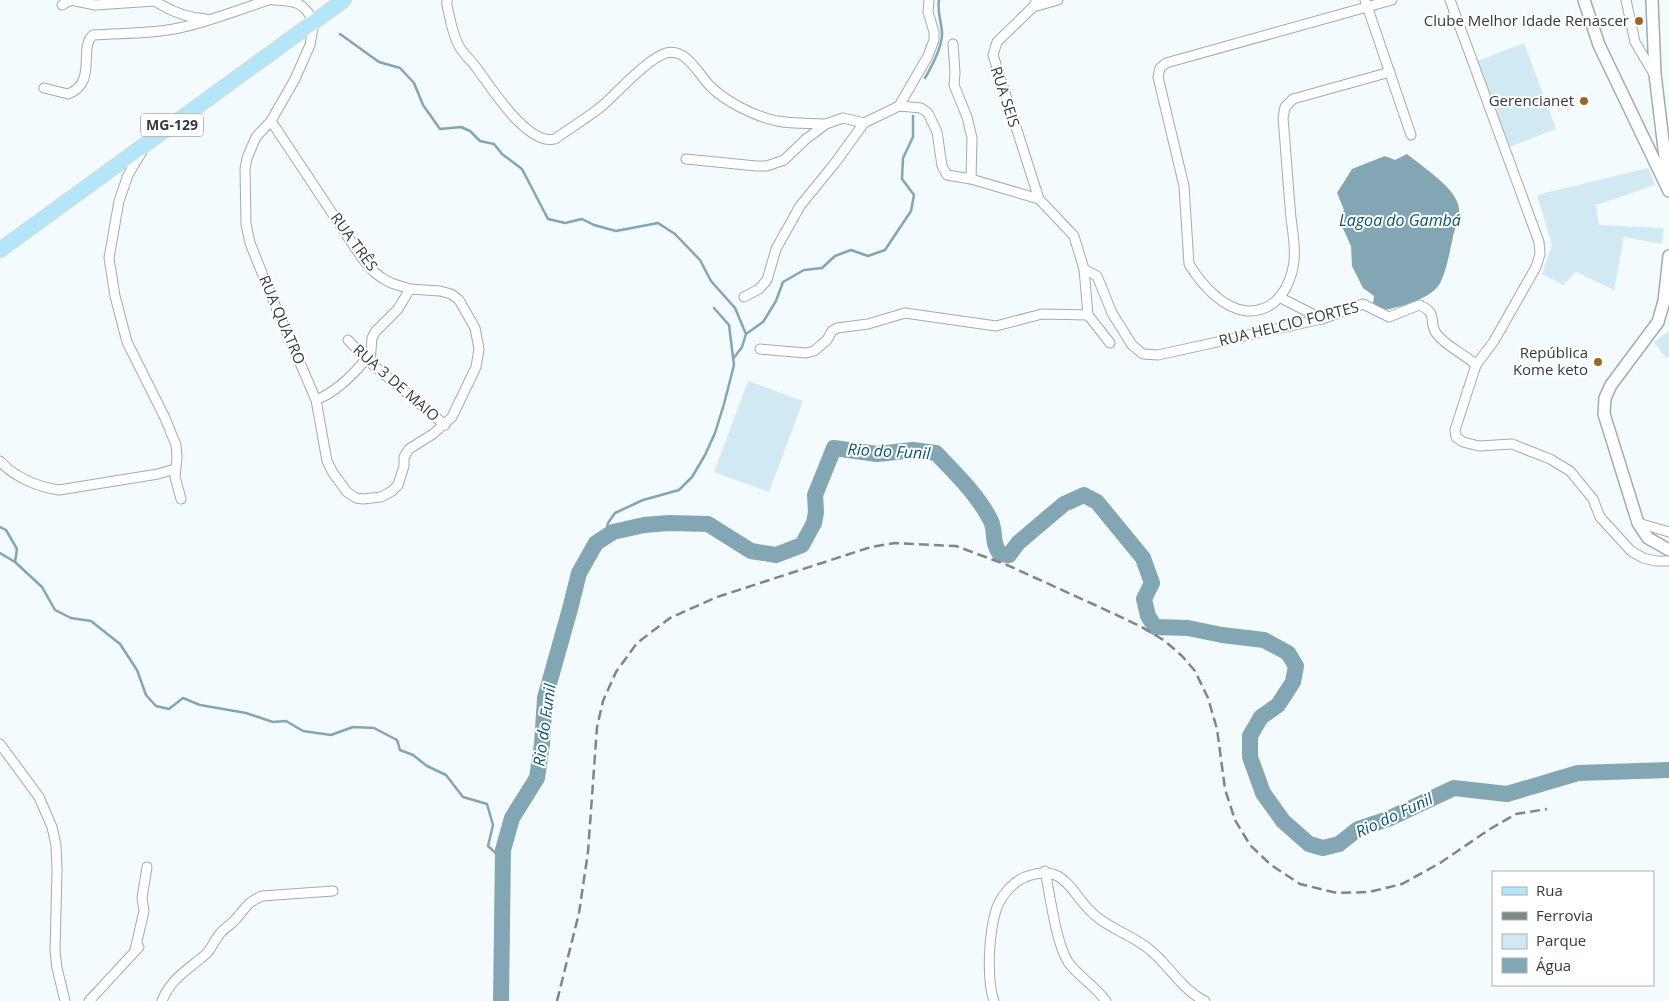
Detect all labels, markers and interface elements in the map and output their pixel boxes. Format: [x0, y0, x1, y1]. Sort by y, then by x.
place label: Clube Melhor Idade Renascer [1424, 10, 1629, 30]
marker: Clube Melhor Idade Renascer [1633, 15, 1645, 27]
street label: RUA SEIS [987, 64, 1025, 130]
place label: Gerencianet [1489, 90, 1574, 110]
marker: Gerencianet [1578, 95, 1590, 107]
road number: MG-129 [141, 114, 203, 136]
street label: RUA TRÊS [327, 208, 383, 275]
water label: Lagoa do Gambá [1339, 209, 1461, 231]
street label: RUA QUATRO [255, 272, 311, 367]
street label: RUA HELCIO FORTES [1217, 296, 1361, 350]
street label: RUA 3 DE MAIO [349, 339, 444, 425]
place label: República Kome keto [1513, 342, 1588, 379]
marker: República Kome keto [1592, 356, 1604, 368]
water label: Rio do Funil [847, 438, 932, 464]
water label: Rio do Funil [527, 681, 561, 768]
water label: Rio do Funil [1352, 787, 1437, 842]
legend [1492, 871, 1654, 986]
text: Rua [1536, 880, 1563, 900]
text: Ferrovia [1536, 905, 1593, 925]
text: Parque [1536, 930, 1586, 950]
text: Água [1536, 955, 1571, 975]

